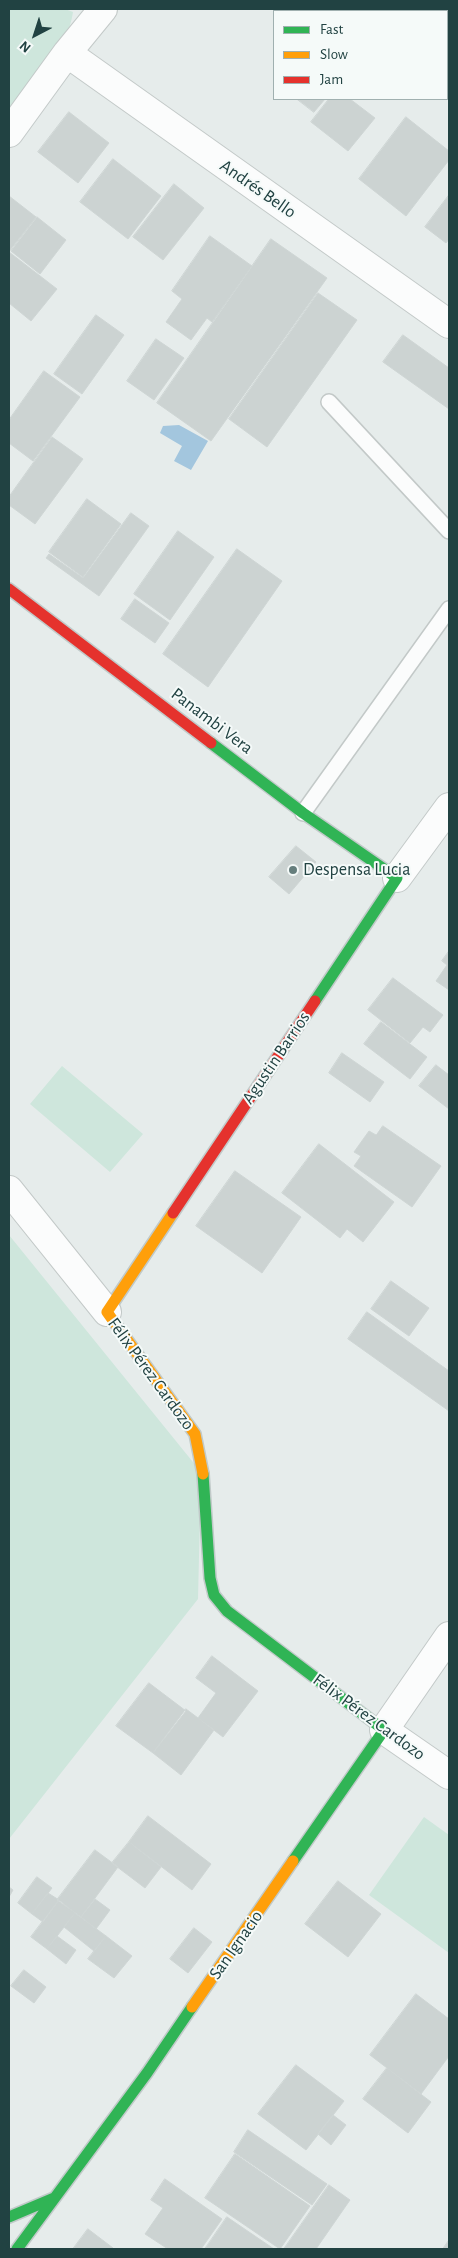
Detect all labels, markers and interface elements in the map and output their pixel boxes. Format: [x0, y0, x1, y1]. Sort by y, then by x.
north arrow [10, 10, 60, 60]
legend [273, 10, 448, 100]
text: Fast [320, 22, 343, 37]
text: N [17, 38, 34, 55]
text: Slow [320, 47, 348, 62]
text: Jam [320, 72, 343, 87]
street label: Andrés Bello [216, 155, 300, 223]
street label: Panambi Vera [167, 683, 257, 759]
place label: Despensa Lucia [303, 859, 411, 881]
marker: Despensa Lucia [287, 864, 299, 876]
street label: Agustin Barrios [237, 1008, 315, 1108]
street label: Félix Pérez Cardozo [103, 1314, 199, 1434]
street label: Félix Pérez Cardozo [309, 1669, 429, 1765]
street label: San Ignacio [204, 1906, 268, 1984]

